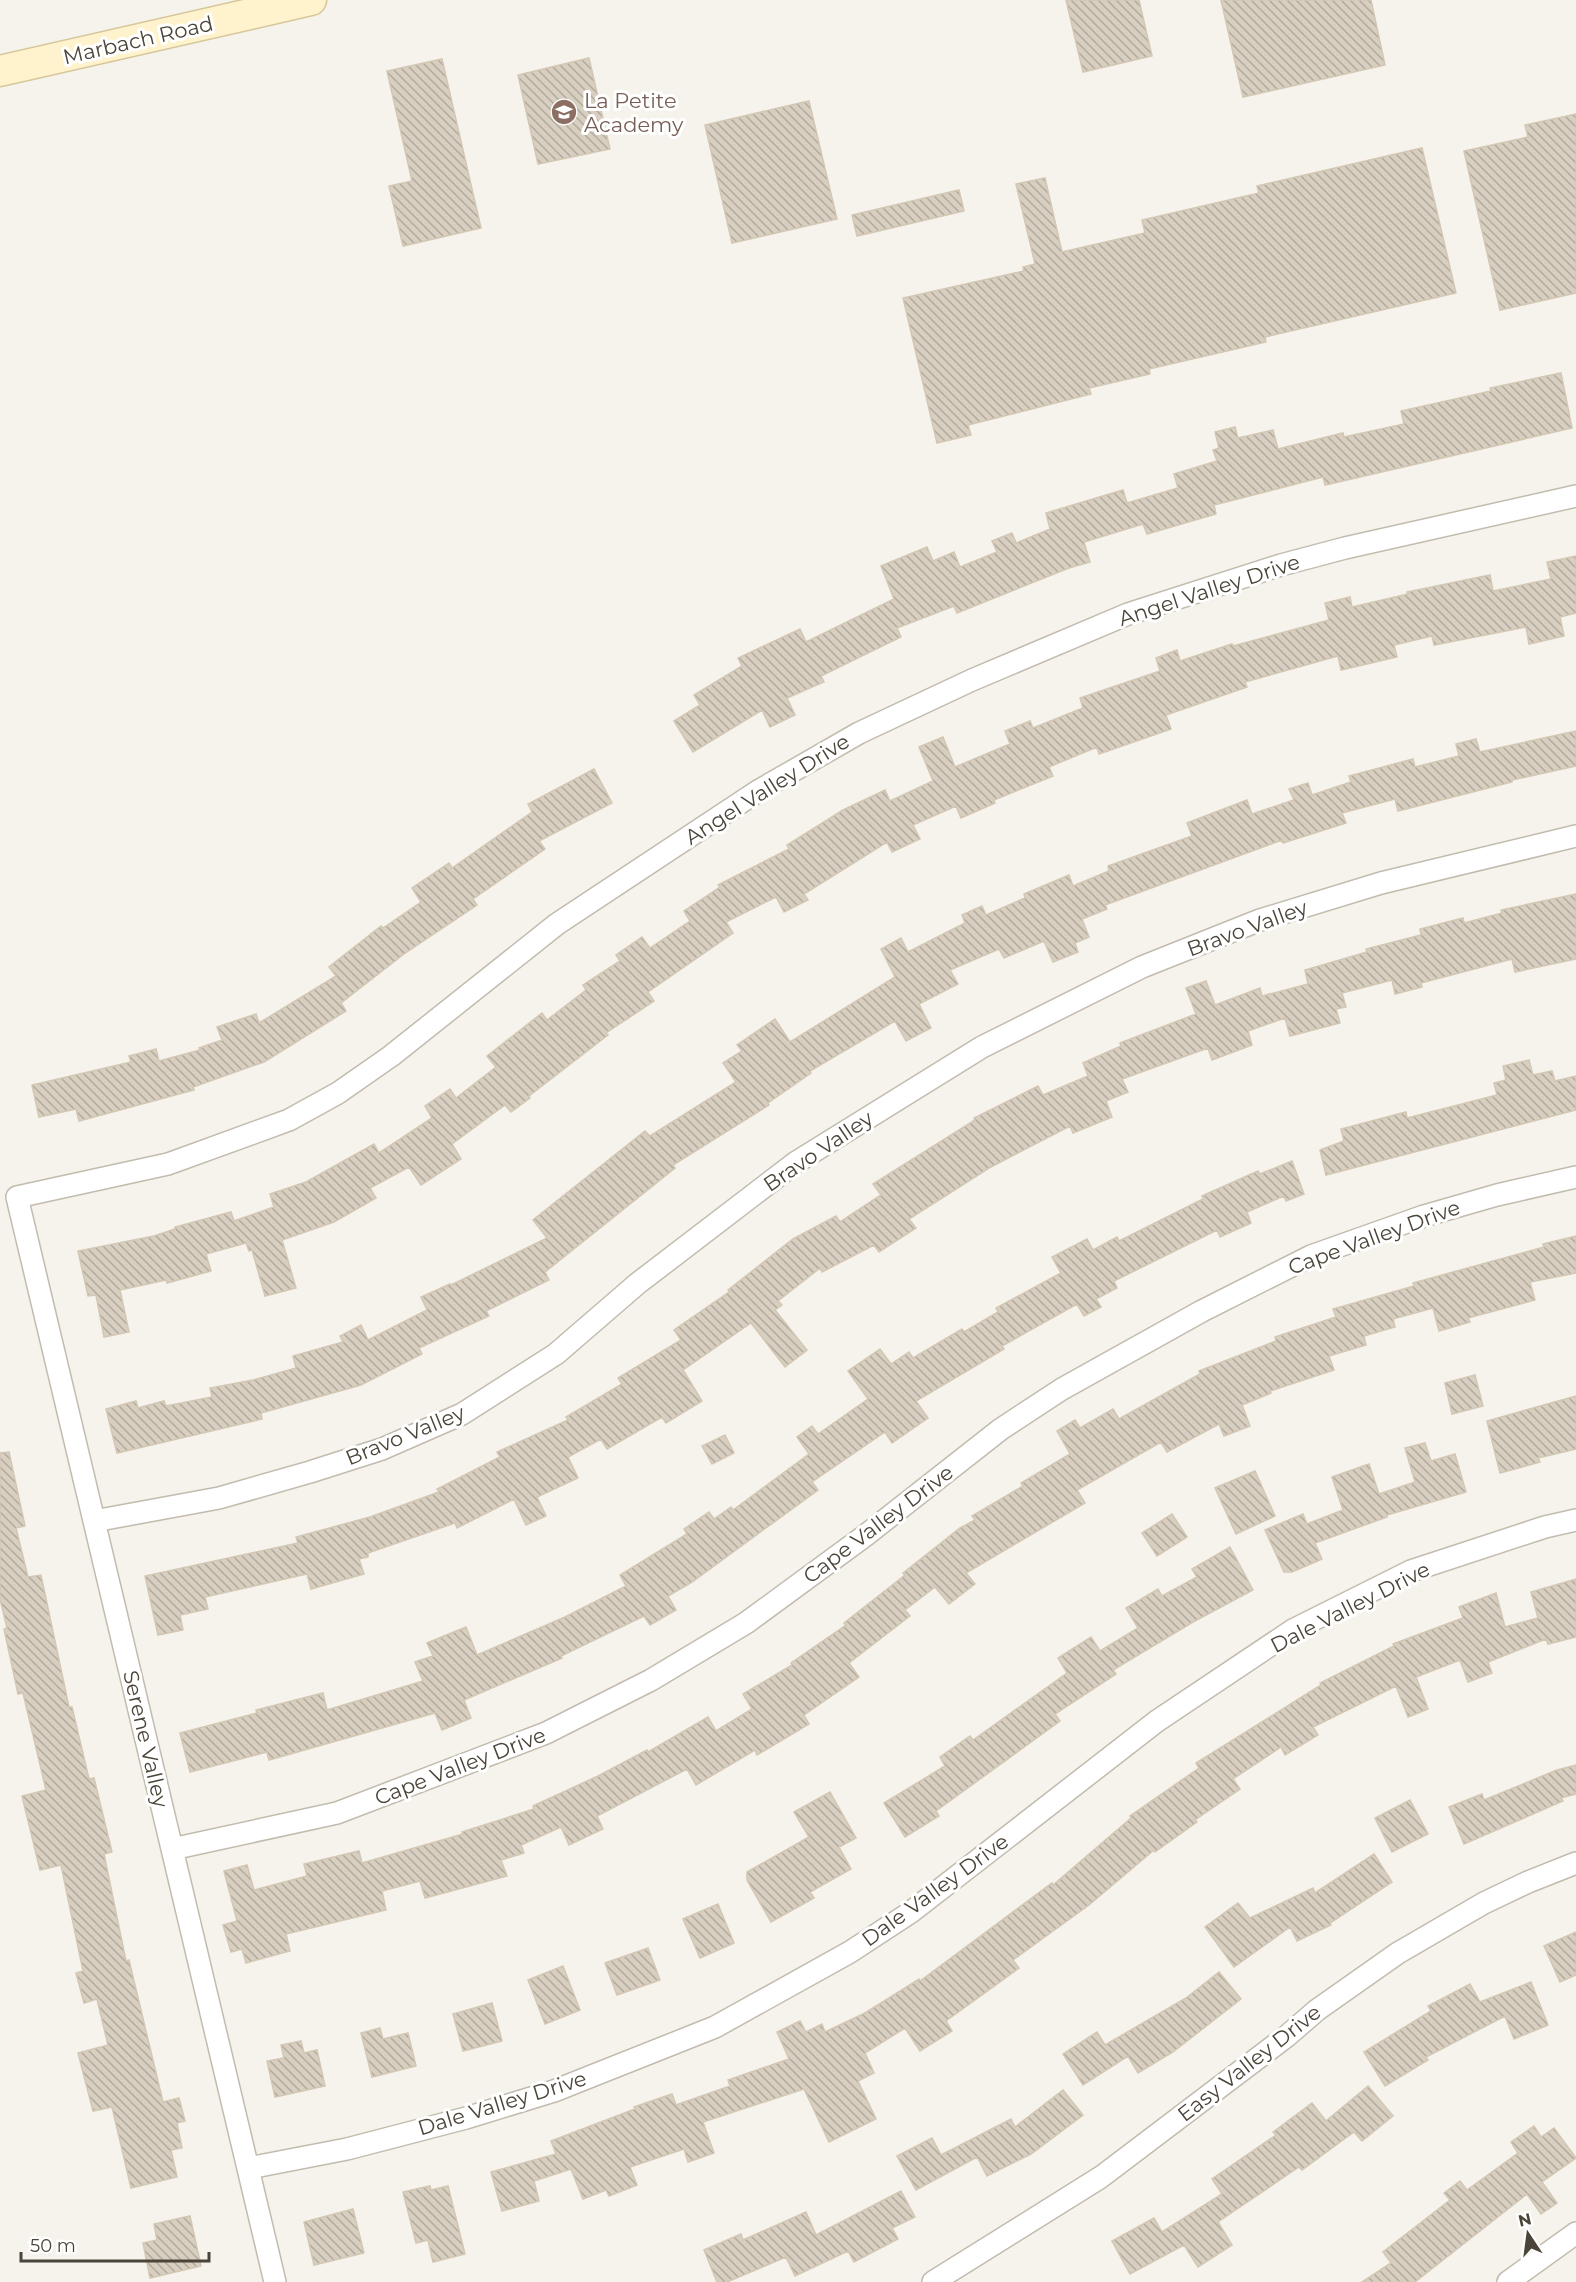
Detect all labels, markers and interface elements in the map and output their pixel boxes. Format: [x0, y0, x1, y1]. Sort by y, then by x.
street label: Marbach Road [60, 11, 216, 69]
place label: La Petite Academy [584, 88, 684, 137]
school or university icon: La Petite Academy [549, 97, 579, 127]
street label: Angel Valley Drive [1115, 549, 1303, 631]
street label: Angel Valley Drive [680, 728, 854, 850]
street label: Bravo Valley [1183, 894, 1311, 961]
street label: Bravo Valley [759, 1105, 878, 1197]
street label: Cape Valley Drive [1285, 1194, 1463, 1280]
street label: Bravo Valley [342, 1399, 469, 1470]
street label: Cape Valley Drive [798, 1460, 958, 1588]
street label: Dale Valley Drive [1266, 1556, 1434, 1658]
street label: Serene Valley [118, 1668, 174, 1811]
street label: Cape Valley Drive [371, 1722, 549, 1810]
street label: Dale Valley Drive [857, 1828, 1013, 1952]
street label: Easy Valley Drive [1172, 1999, 1326, 2127]
street label: Dale Valley Drive [415, 2065, 589, 2141]
north arrow [1498, 2204, 1558, 2264]
text: N [1516, 2209, 1533, 2231]
scale bar [21, 2225, 208, 2263]
text: 50 m [30, 2235, 76, 2257]

